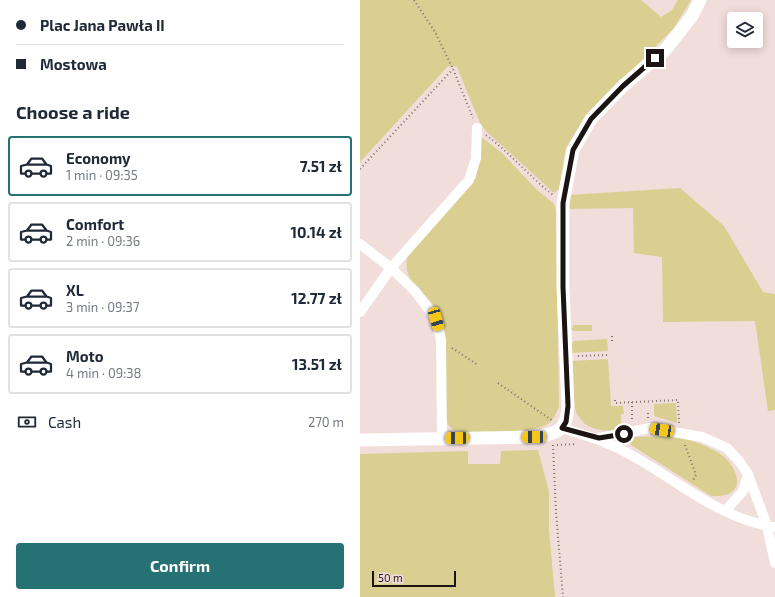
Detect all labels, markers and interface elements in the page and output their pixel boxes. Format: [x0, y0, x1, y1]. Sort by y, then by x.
map controls [727, 12, 763, 48]
button: layers [727, 12, 763, 48]
text: Plac Jana Pawła II [40, 16, 165, 34]
route end [646, 49, 664, 67]
text: Mostowa [40, 55, 107, 73]
text: Choose a ride [16, 101, 130, 123]
icon: car [18, 148, 54, 184]
text: Economy [66, 149, 131, 167]
text: 7.51 zł [300, 157, 342, 175]
text: 1 min · 09:35 [66, 167, 138, 183]
icon: car [18, 214, 54, 250]
text: Comfort [66, 215, 124, 233]
text: 10.14 zł [290, 223, 342, 241]
text: 2 min · 09:36 [66, 233, 140, 249]
icon: car [18, 280, 54, 316]
text: XL [66, 281, 84, 299]
text: 12.77 zł [291, 289, 342, 307]
text: 3 min · 09:37 [66, 299, 139, 315]
car [427, 306, 445, 332]
icon: car [18, 346, 54, 382]
text: Moto [66, 347, 104, 365]
text: 13.51 zł [292, 355, 342, 373]
text: 4 min · 09:38 [66, 365, 141, 381]
icon: cash [16, 411, 38, 433]
text: Cash [48, 413, 81, 431]
text: 270 m [308, 414, 344, 430]
car [649, 422, 675, 438]
route start [615, 425, 633, 443]
car [522, 431, 546, 443]
car [445, 432, 469, 444]
button: Confirm [16, 543, 344, 589]
scale bar [372, 569, 456, 588]
text: 50 m [378, 571, 403, 584]

